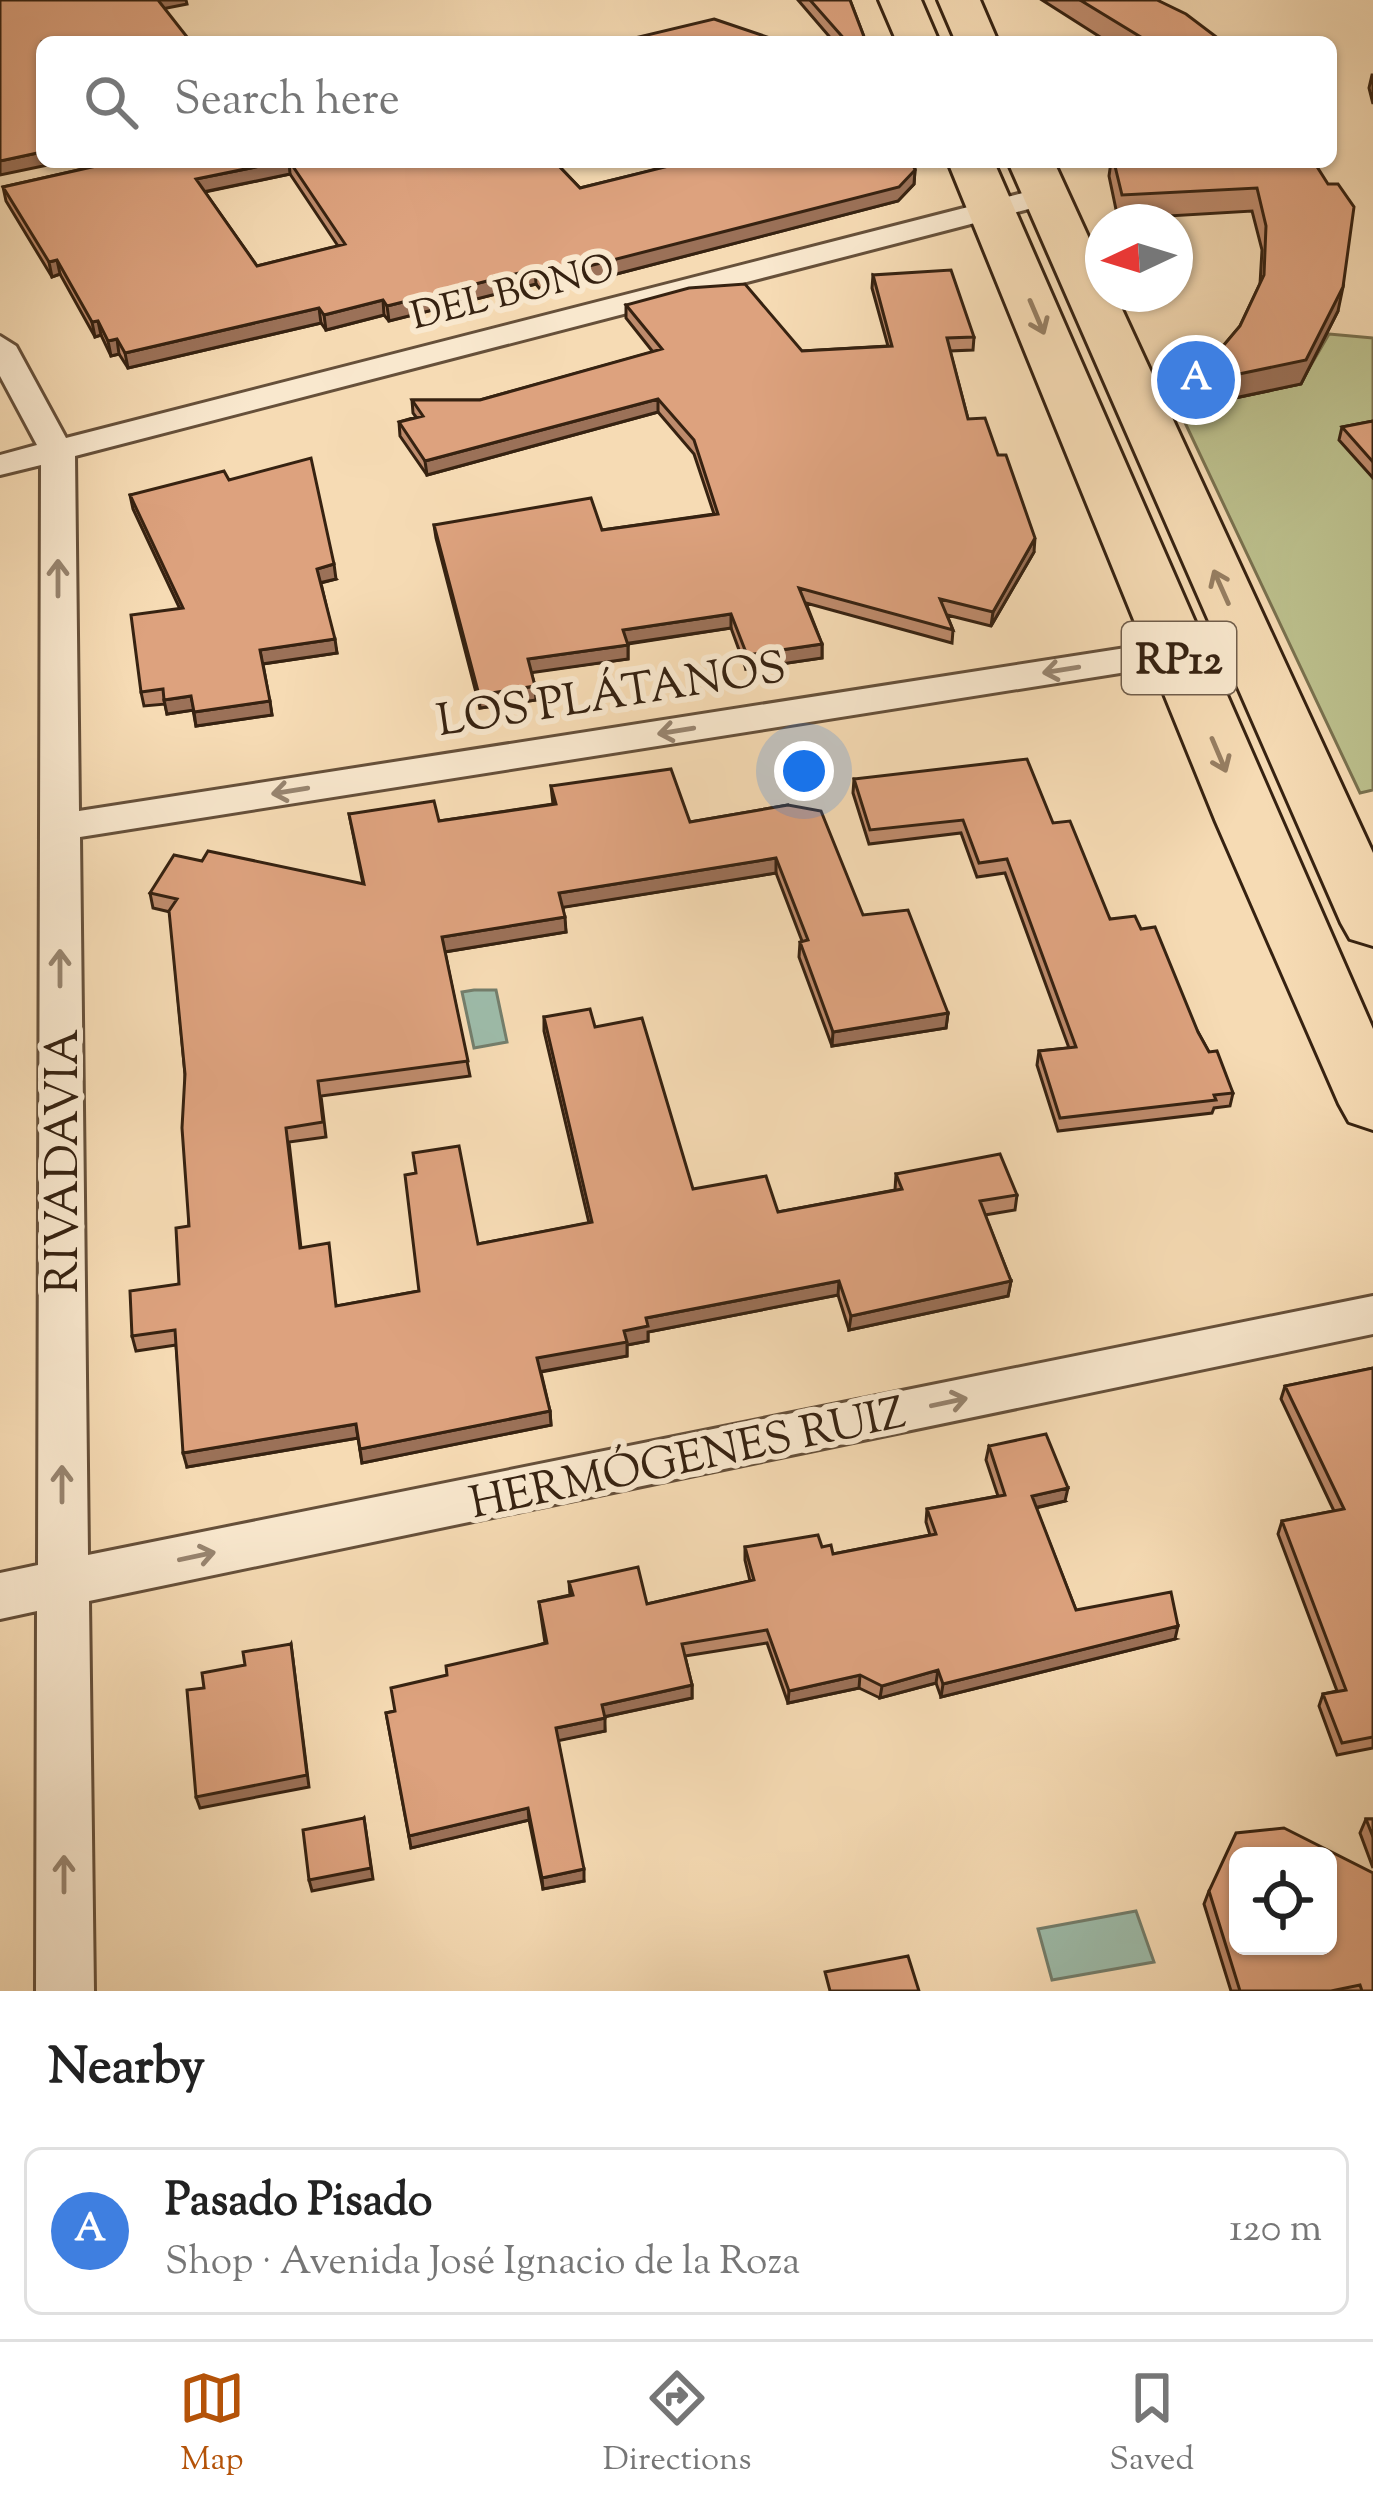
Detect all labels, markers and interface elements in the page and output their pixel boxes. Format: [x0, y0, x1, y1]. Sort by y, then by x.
search box [36, 36, 1337, 168]
icon: search [78, 69, 144, 135]
text: Search here [174, 70, 400, 135]
north arrow [1085, 204, 1193, 312]
street label: DEL BONO [406, 243, 621, 347]
one-way arrow [1028, 298, 1049, 335]
pin: A [1157, 335, 1235, 425]
one-way arrow [47, 559, 70, 598]
one-way arrow [1209, 569, 1231, 605]
road number: RP12 [1122, 622, 1236, 694]
street label: LOS PLÁTANOS [433, 638, 791, 757]
one-way arrow [1042, 660, 1081, 683]
one-way arrow [657, 720, 696, 743]
one-way arrow [1210, 735, 1231, 772]
your location [774, 741, 834, 801]
one-way arrow [272, 780, 311, 803]
one-way arrow [49, 949, 71, 988]
street label: RIVADAVIA [34, 1029, 99, 1293]
street label: HERMÓGENES RUIZ [464, 1383, 912, 1539]
one-way arrow [929, 1390, 968, 1412]
one-way arrow [51, 1465, 73, 1504]
one-way arrow [176, 1544, 215, 1566]
map controls [1229, 1847, 1337, 1955]
button: locate [1229, 1847, 1337, 1955]
one-way arrow [53, 1855, 75, 1894]
text: Nearby [48, 2033, 205, 2106]
text: Pasado Pisado [165, 2171, 432, 2236]
text: A [74, 2203, 106, 2259]
text: 120 m [1229, 2203, 1322, 2259]
text: Shop · Avenida José Ignacio de la Roza [165, 2236, 800, 2292]
tab: Map [179, 2365, 245, 2485]
tab: Directions [603, 2365, 752, 2485]
tab: Saved [1109, 2365, 1194, 2485]

